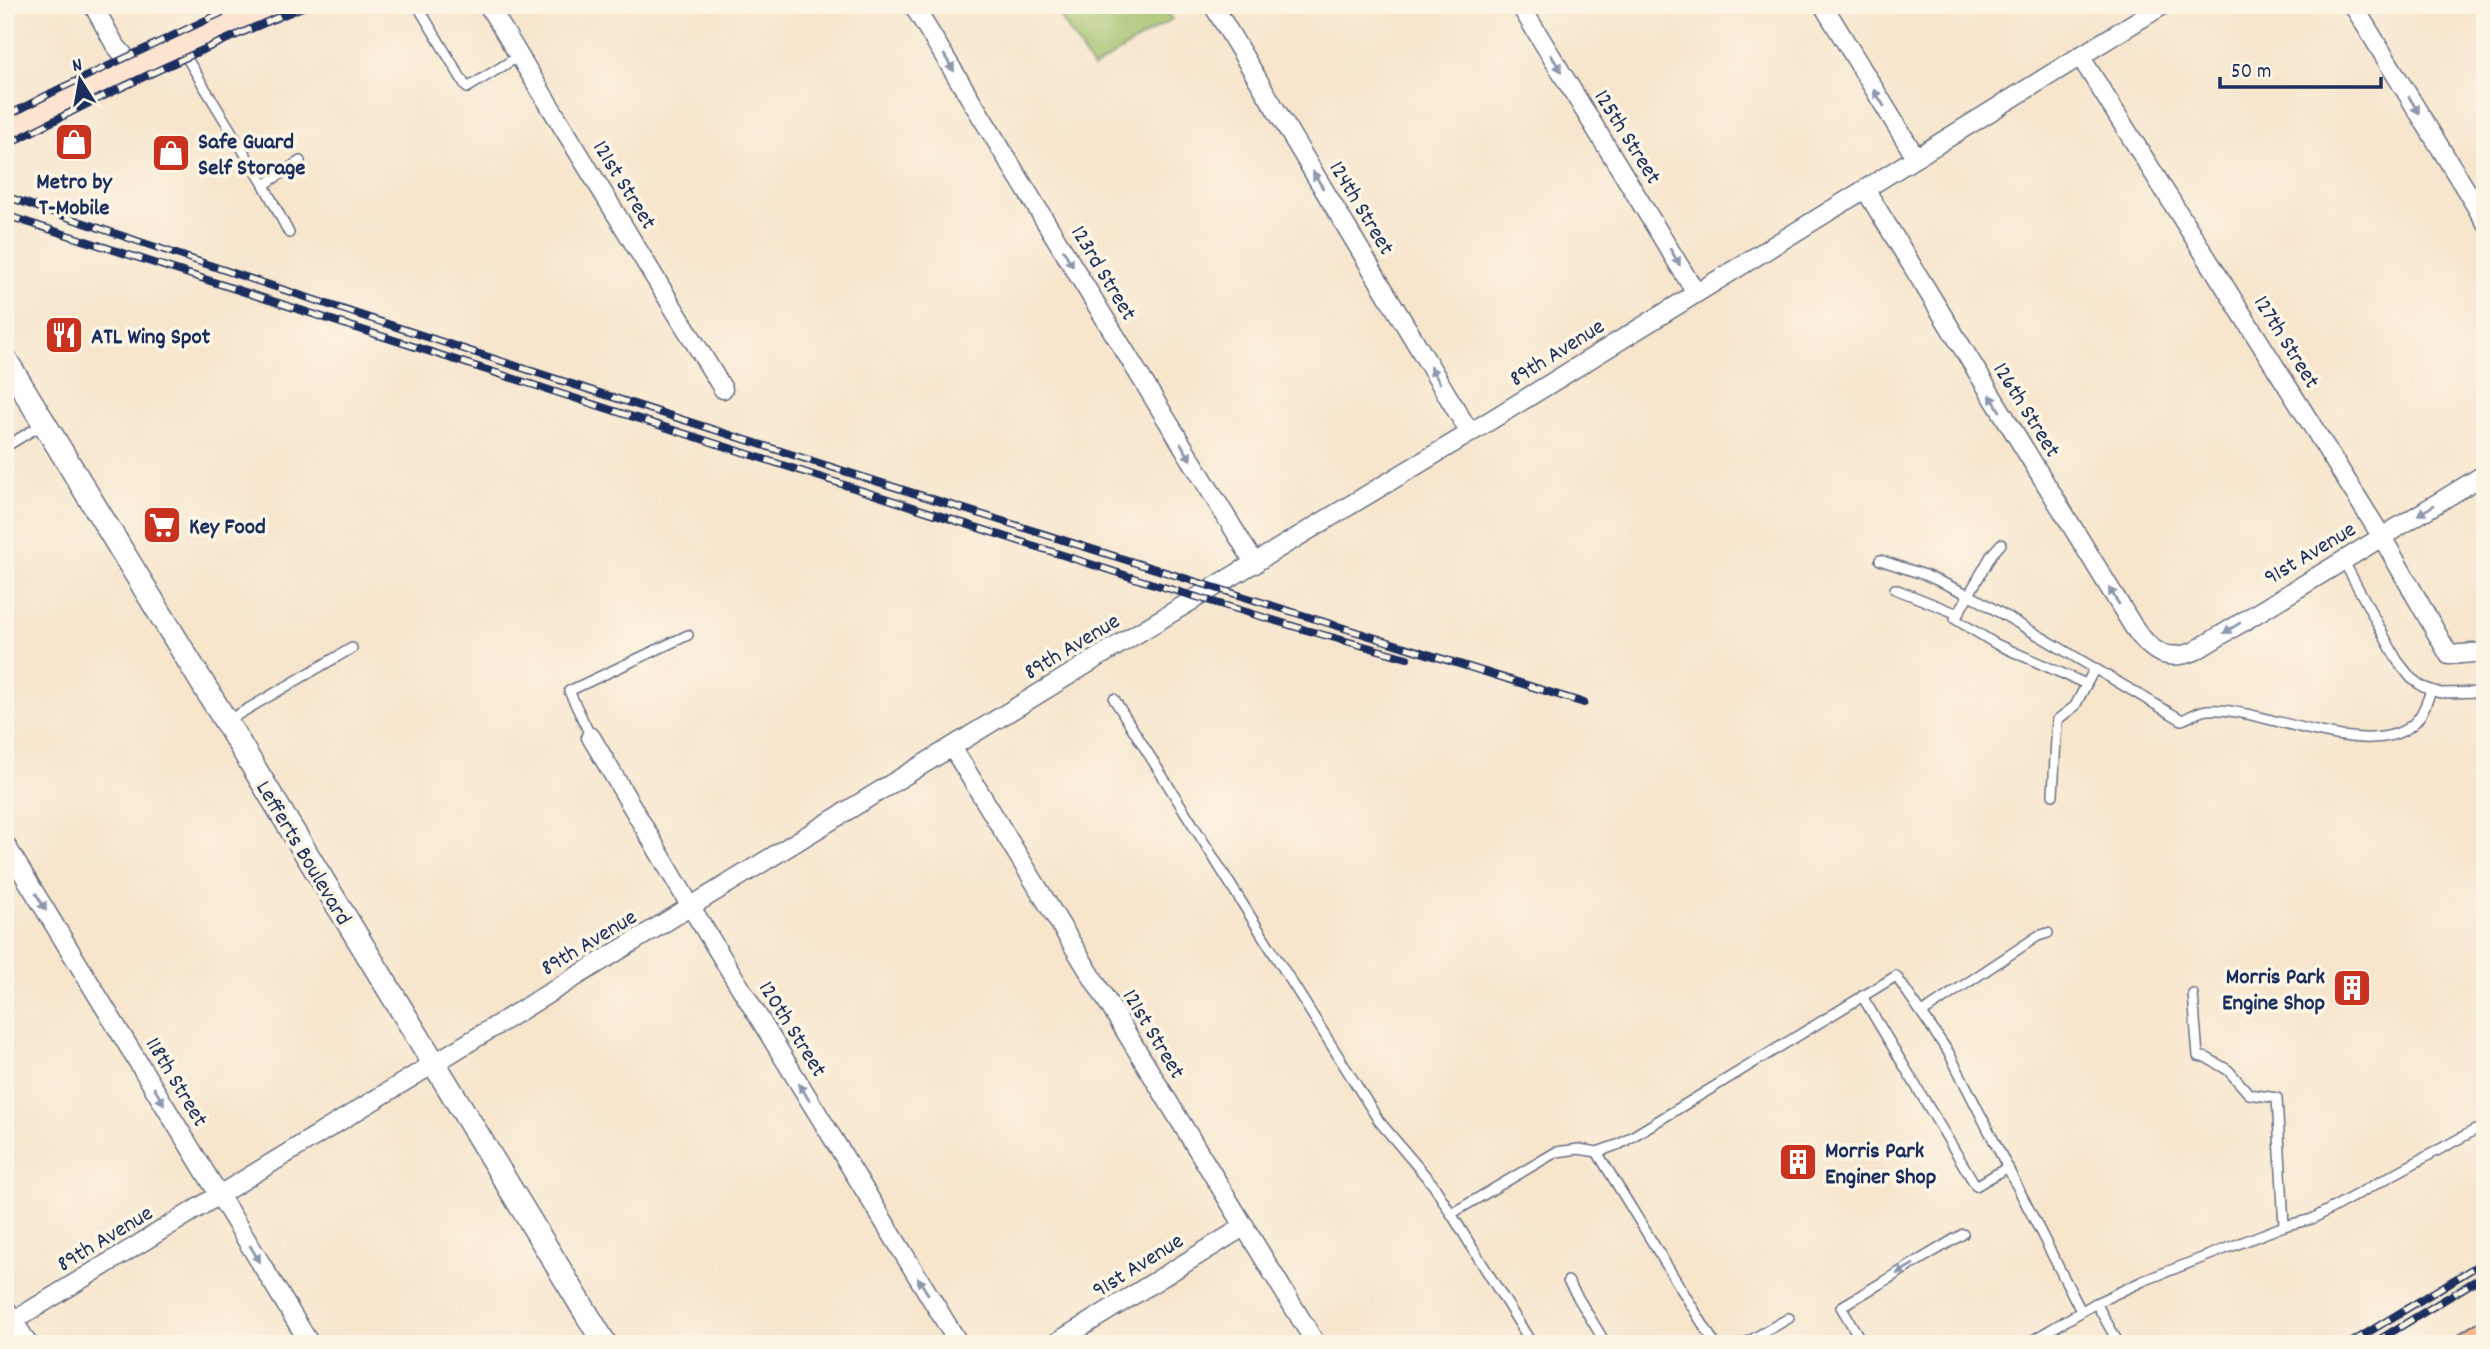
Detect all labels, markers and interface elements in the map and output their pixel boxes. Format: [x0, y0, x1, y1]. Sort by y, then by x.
north arrow [46, 46, 116, 116]
scale bar [2220, 46, 2382, 90]
text: N [70, 53, 85, 81]
one-way arrow [943, 54, 955, 73]
one-way arrow [1550, 54, 1562, 73]
text: 50 m [2231, 58, 2271, 88]
street label: 125th Street [1584, 84, 1668, 192]
one-way arrow [1873, 88, 1886, 108]
one-way arrow [2408, 96, 2420, 115]
shop icon: Metro by T-Mobile [53, 121, 95, 163]
place label: Safe Guard Self Storage [198, 127, 305, 186]
shop icon: Safe Guard Self Storage [150, 132, 192, 174]
street label: 121st Street [583, 135, 663, 237]
street label: 124th Street [1319, 155, 1401, 262]
place label: Metro by T-Mobile [36, 167, 113, 226]
one-way arrow [1312, 170, 1324, 189]
street label: 123rd Street [1061, 220, 1143, 328]
one-way arrow [1061, 248, 1074, 267]
one-way arrow [1669, 248, 1681, 267]
street label: 127th Street [2243, 290, 2327, 396]
street label: 89th Avenue [1504, 312, 1612, 396]
restaurant icon: ATL Wing Spot [43, 314, 85, 356]
place label: ATL Wing Spot [91, 322, 211, 355]
street label: 126th Street [1983, 357, 2067, 465]
one-way arrow [1429, 365, 1441, 384]
one-way arrow [1988, 393, 2001, 412]
one-way arrow [1180, 442, 1193, 461]
one-way arrow [2417, 503, 2436, 516]
supermarket icon: Key Food [141, 504, 183, 546]
place label: Key Food [189, 512, 266, 545]
street label: 91st Avenue [2259, 515, 2363, 595]
one-way arrow [2108, 587, 2121, 606]
street label: 89th Avenue [1018, 606, 1127, 690]
one-way arrow [2223, 622, 2242, 635]
street label: Lefferts Boulevard [246, 775, 358, 932]
one-way arrow [34, 892, 47, 911]
street label: 89th Avenue [535, 902, 644, 986]
place label: Morris Park Engine Shop [2222, 962, 2326, 1021]
building icon: Morris Park Engine Shop [2331, 967, 2373, 1009]
street label: 120th Street [748, 975, 834, 1084]
street label: 121st Street [1112, 984, 1192, 1086]
street label: 118th Street [135, 1032, 215, 1134]
one-way arrow [798, 1082, 810, 1101]
one-way arrow [153, 1087, 165, 1106]
place label: Morris Park Enginer Shop [1825, 1136, 1937, 1195]
building icon: Morris Park Enginer Shop [1777, 1141, 1819, 1183]
street label: 89th Avenue [51, 1198, 160, 1282]
street label: 91st Avenue [1087, 1226, 1191, 1308]
one-way arrow [249, 1244, 261, 1263]
one-way arrow [1895, 1263, 1914, 1276]
one-way arrow [917, 1276, 929, 1295]

